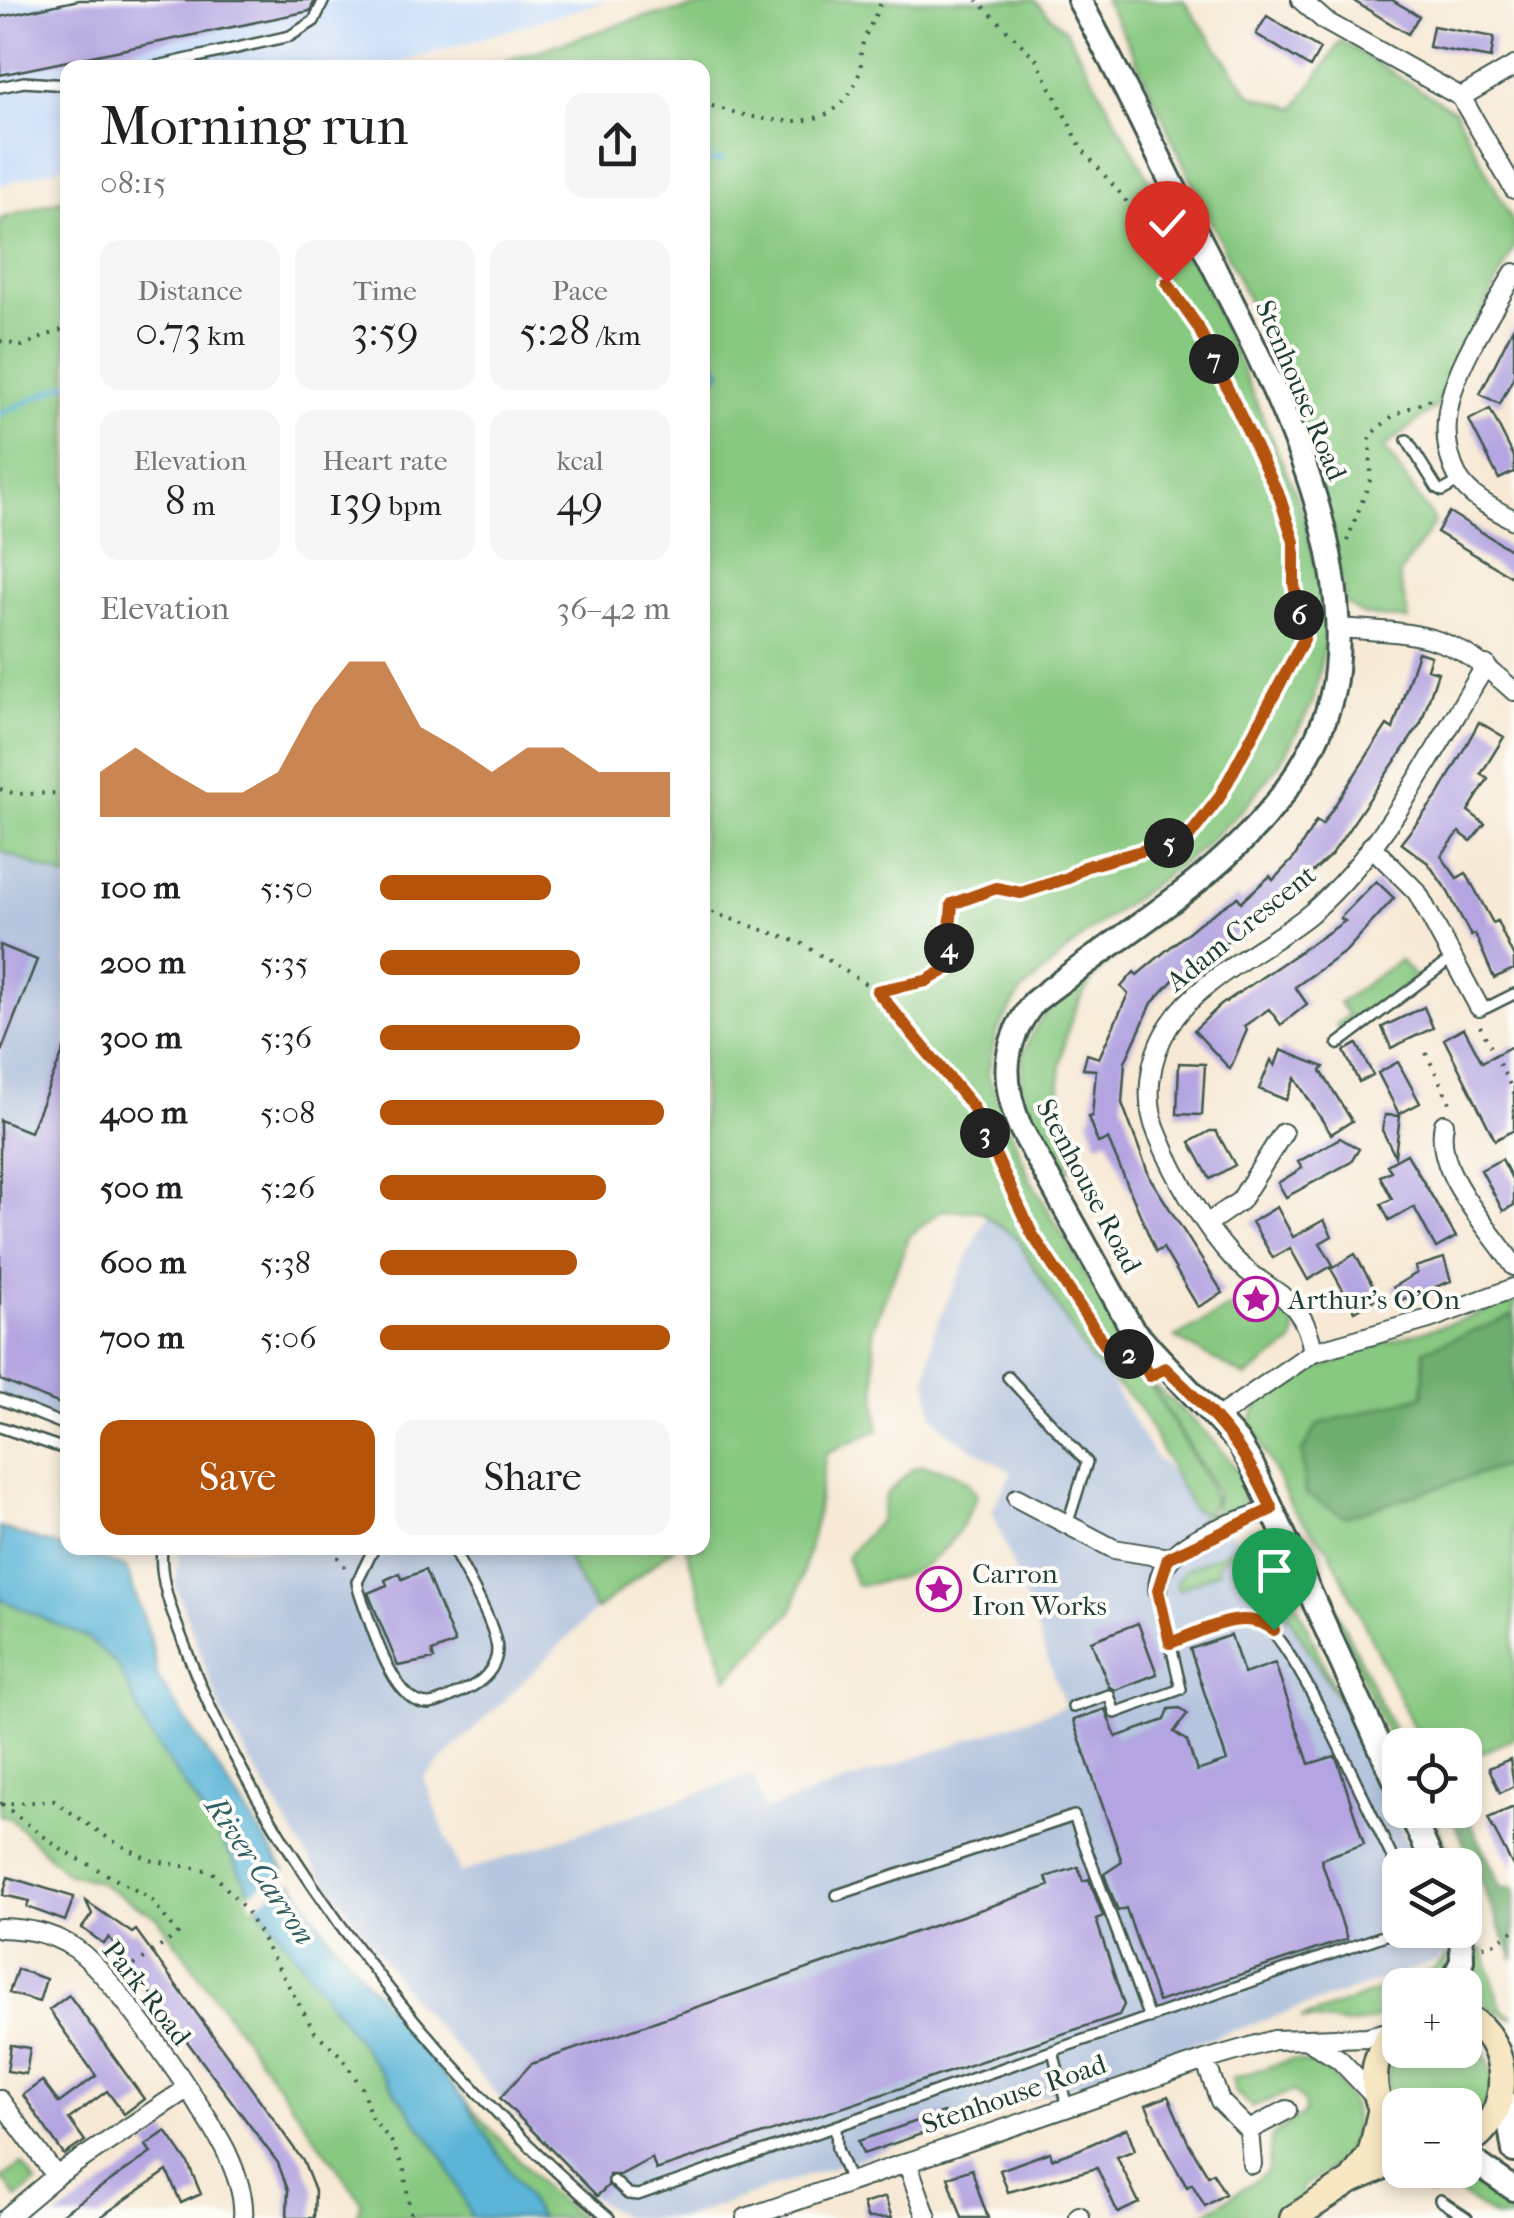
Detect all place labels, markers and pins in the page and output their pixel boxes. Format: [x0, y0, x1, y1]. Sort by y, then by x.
pin [1125, 181, 1210, 284]
pin: 7 [1189, 334, 1239, 384]
pin: 6 [1274, 590, 1324, 640]
pin: 5 [1144, 818, 1194, 868]
pin: 4 [924, 923, 974, 973]
pin: 3 [960, 1108, 1010, 1158]
place icon: Arthur's O'On [1233, 1276, 1279, 1322]
place label: Arthur's O'On [1287, 1283, 1460, 1316]
pin: 2 [1104, 1329, 1154, 1379]
pin [1232, 1528, 1317, 1631]
place label: Carron Iron Works [972, 1557, 1107, 1622]
place icon: Carron Iron Works [916, 1566, 962, 1612]

